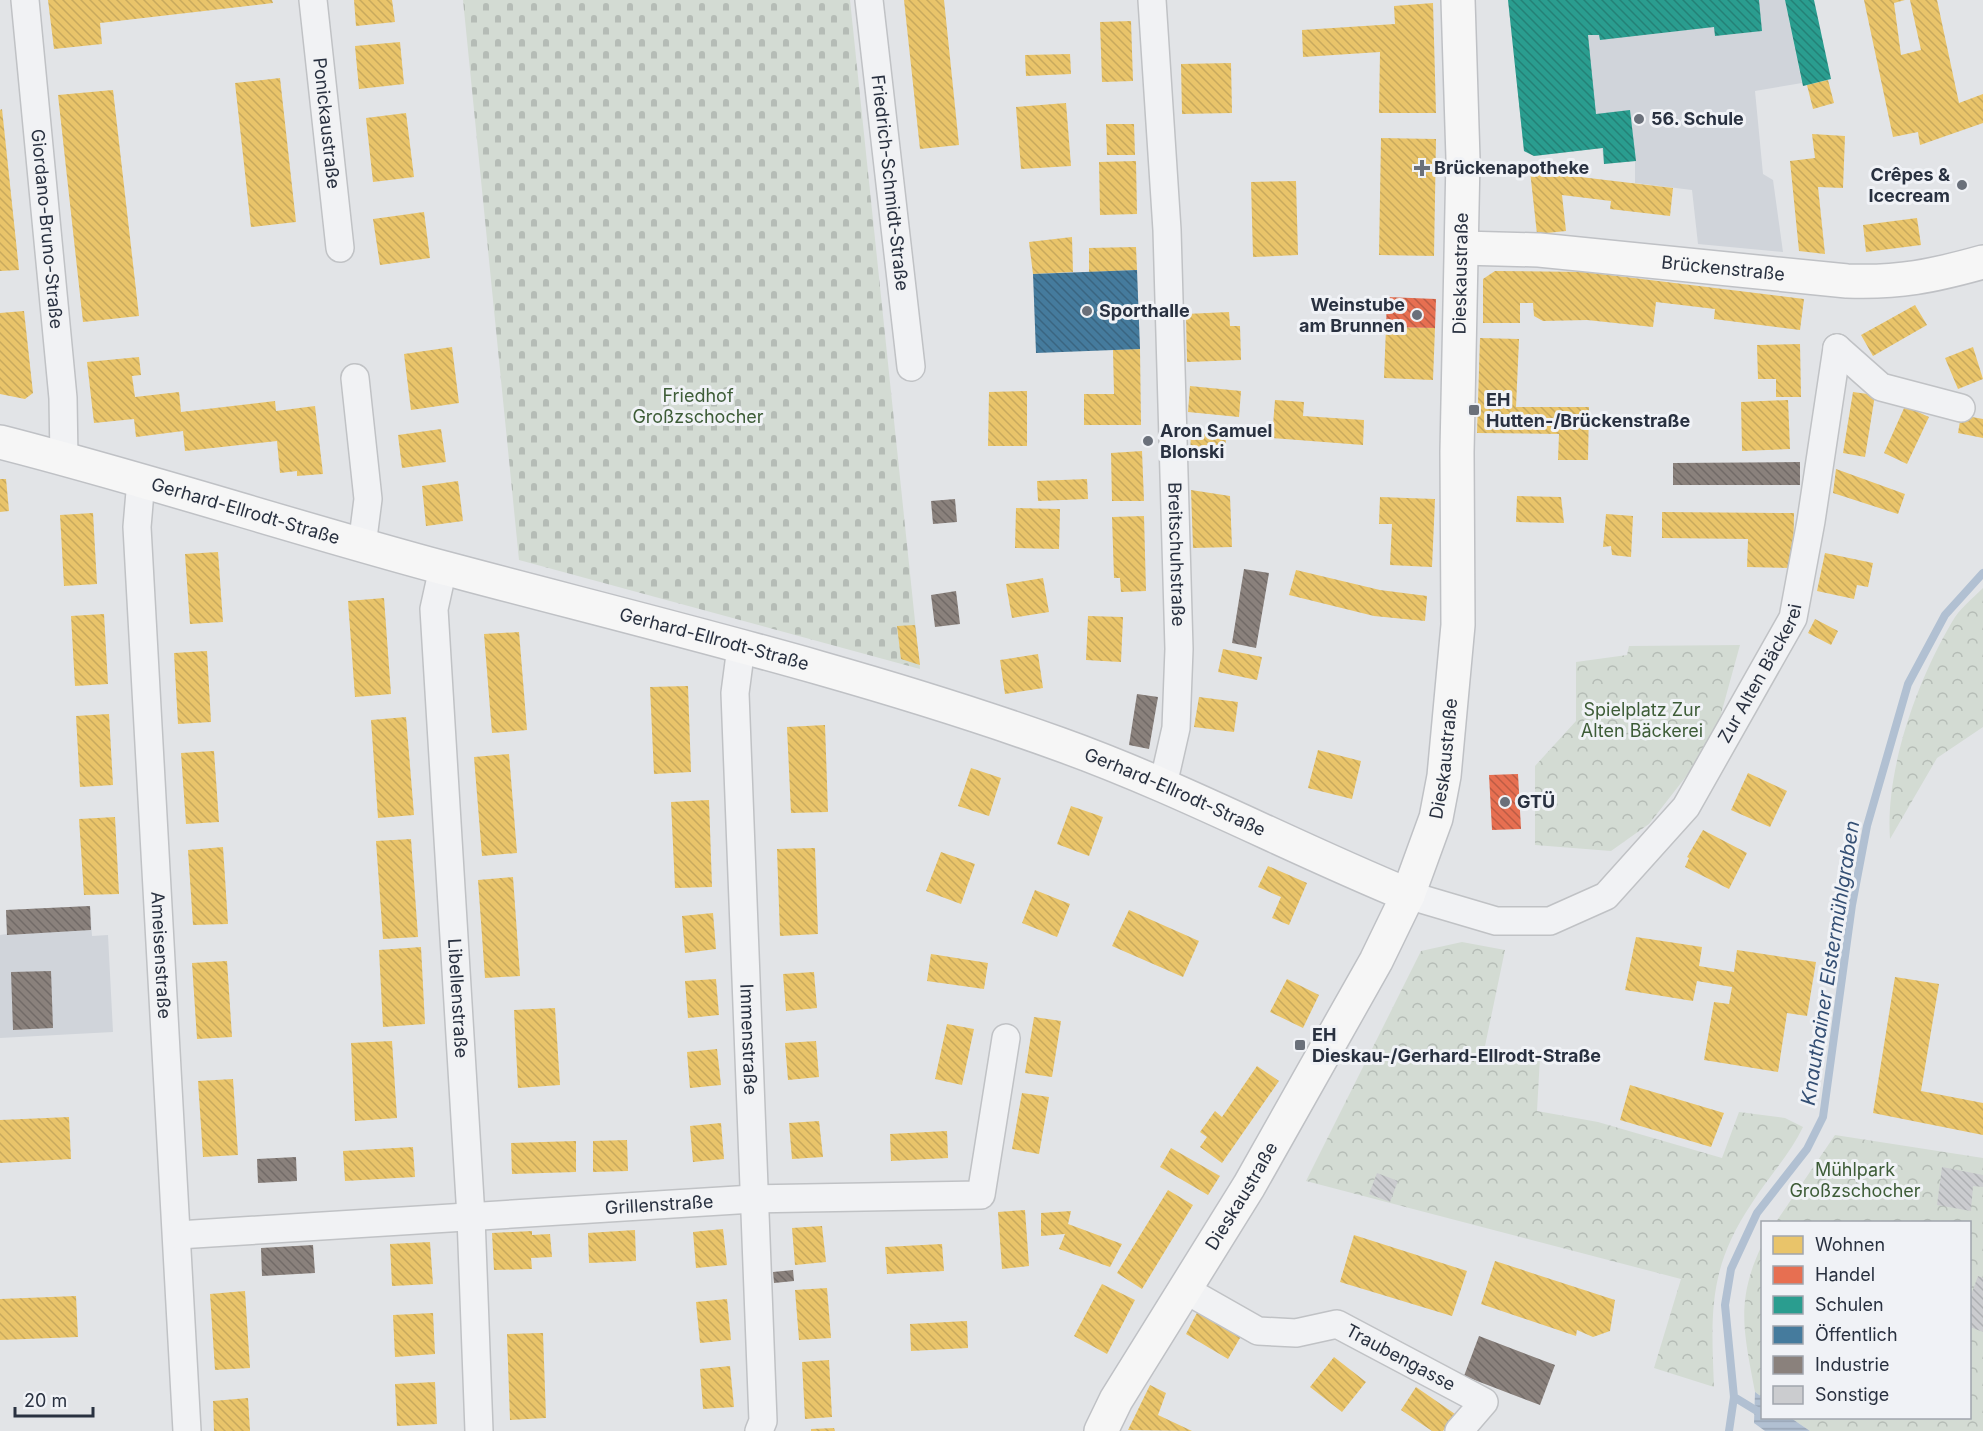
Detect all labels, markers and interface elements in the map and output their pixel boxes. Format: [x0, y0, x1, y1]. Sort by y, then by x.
street label: Ponickaustraße [309, 56, 345, 190]
street label: Friedrich-Schmidt-Straße [868, 74, 913, 292]
place label: 56. Schule [1651, 108, 1744, 129]
marker: 56. Schule [1632, 112, 1646, 126]
street label: Giordano-Bruno-Straße [27, 128, 67, 330]
place label: Brückenapotheke [1434, 157, 1589, 178]
marker: Brückenapotheke [1415, 161, 1429, 175]
place label: Crêpes & Icecream [1868, 164, 1950, 206]
marker: Crêpes & Icecream [1955, 178, 1969, 192]
street label: Dieskaustraße [1448, 212, 1472, 335]
street label: Brückenstraße [1660, 251, 1786, 285]
place label: Weinstube am Brunnen [1299, 294, 1405, 336]
place label: Sporthalle [1099, 300, 1190, 321]
marker: Sporthalle [1080, 304, 1094, 318]
marker: Weinstube am Brunnen [1410, 308, 1424, 322]
park label: Friedhof Großzschocher [632, 385, 764, 427]
place label: EH Hutten-/Brückenstraße [1486, 389, 1690, 431]
marker: EH Hutten-/Brückenstraße [1467, 403, 1481, 417]
place label: Aron Samuel Blonski [1160, 420, 1272, 462]
marker: Aron Samuel Blonski [1141, 434, 1155, 448]
street label: Gerhard-Ellrodt-Straße [149, 473, 342, 548]
street label: Breitschuhstraße [1164, 482, 1189, 627]
street label: Zur Alten Bäckerei [1713, 602, 1805, 747]
street label: Gerhard-Ellrodt-Straße [617, 603, 812, 674]
street label: Dieskaustraße [1425, 697, 1461, 821]
park label: Spielplatz Zur Alten Bäckerei [1581, 699, 1703, 741]
street label: Gerhard-Ellrodt-Straße [1081, 743, 1269, 840]
place label: GTÜ [1517, 791, 1555, 812]
marker: GTÜ [1498, 795, 1512, 809]
water label: Knauthainer Elstermühlgraben [1796, 819, 1864, 1107]
street label: Ameisenstraße [147, 891, 175, 1019]
street label: Libellenstraße [444, 938, 472, 1059]
street label: Immenstraße [736, 983, 761, 1095]
place label: EH Dieskau-/Gerhard-Ellrodt-Straße [1312, 1024, 1601, 1066]
marker: EH Dieskau-/Gerhard-Ellrodt-Straße [1293, 1038, 1307, 1052]
street label: Dieskaustraße [1201, 1138, 1282, 1254]
park label: Mühlpark Großzschocher [1789, 1159, 1921, 1201]
street label: Grillenstraße [604, 1191, 714, 1218]
legend [1761, 1221, 1971, 1419]
text: Wohnen [1815, 1234, 1885, 1255]
text: Handel [1815, 1264, 1875, 1285]
text: Schulen [1815, 1294, 1884, 1315]
street label: Traubengasse [1342, 1320, 1459, 1395]
text: Öffentlich [1815, 1323, 1898, 1345]
text: Industrie [1815, 1354, 1889, 1375]
scale bar [15, 1380, 93, 1418]
text: Sonstige [1815, 1384, 1889, 1405]
text: 20 m [24, 1390, 67, 1411]

